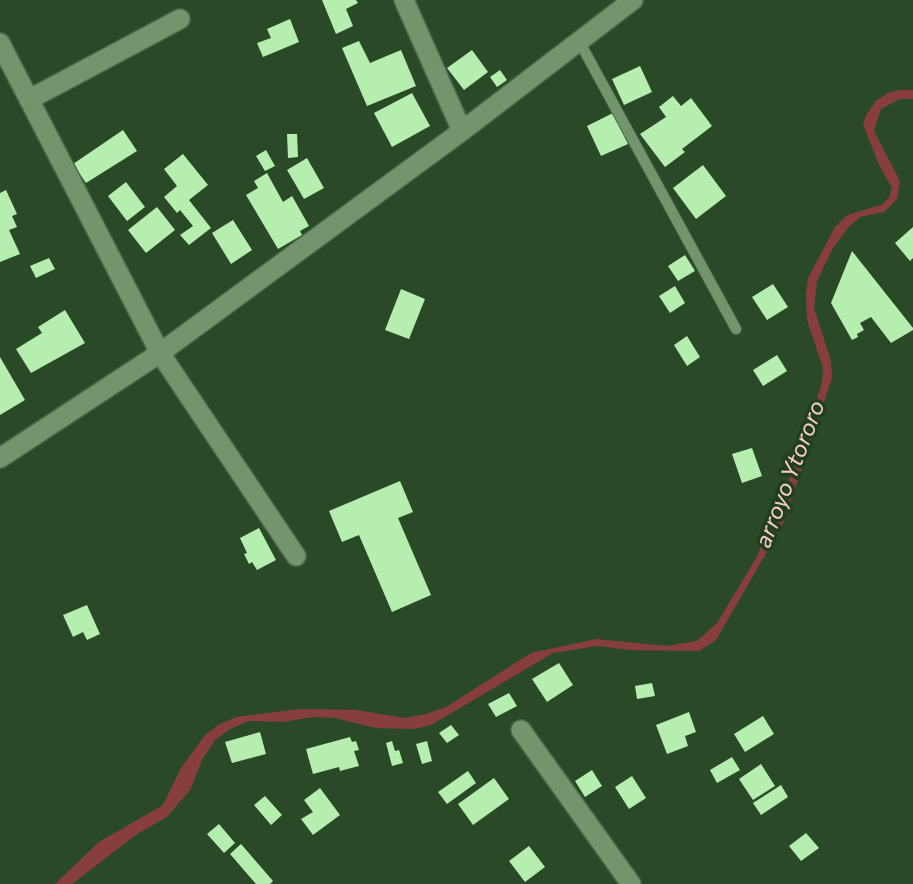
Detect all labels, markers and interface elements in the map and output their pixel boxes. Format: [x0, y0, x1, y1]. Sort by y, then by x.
water label: arroyo Ytororo [749, 397, 831, 551]

